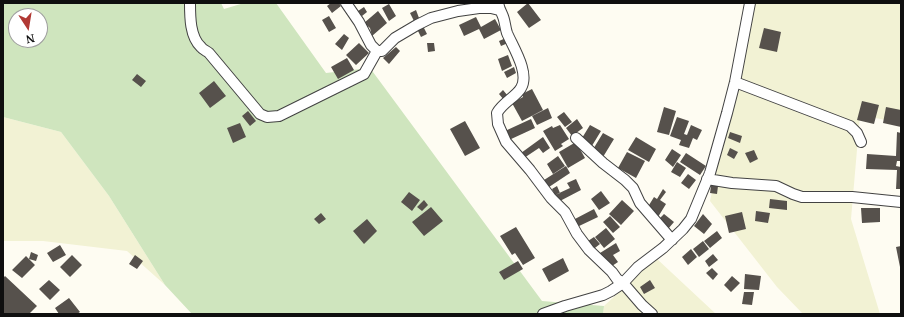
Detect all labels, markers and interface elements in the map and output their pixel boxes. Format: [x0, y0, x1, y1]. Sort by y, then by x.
north arrow [8, 8, 48, 48]
text: N [25, 31, 36, 47]

